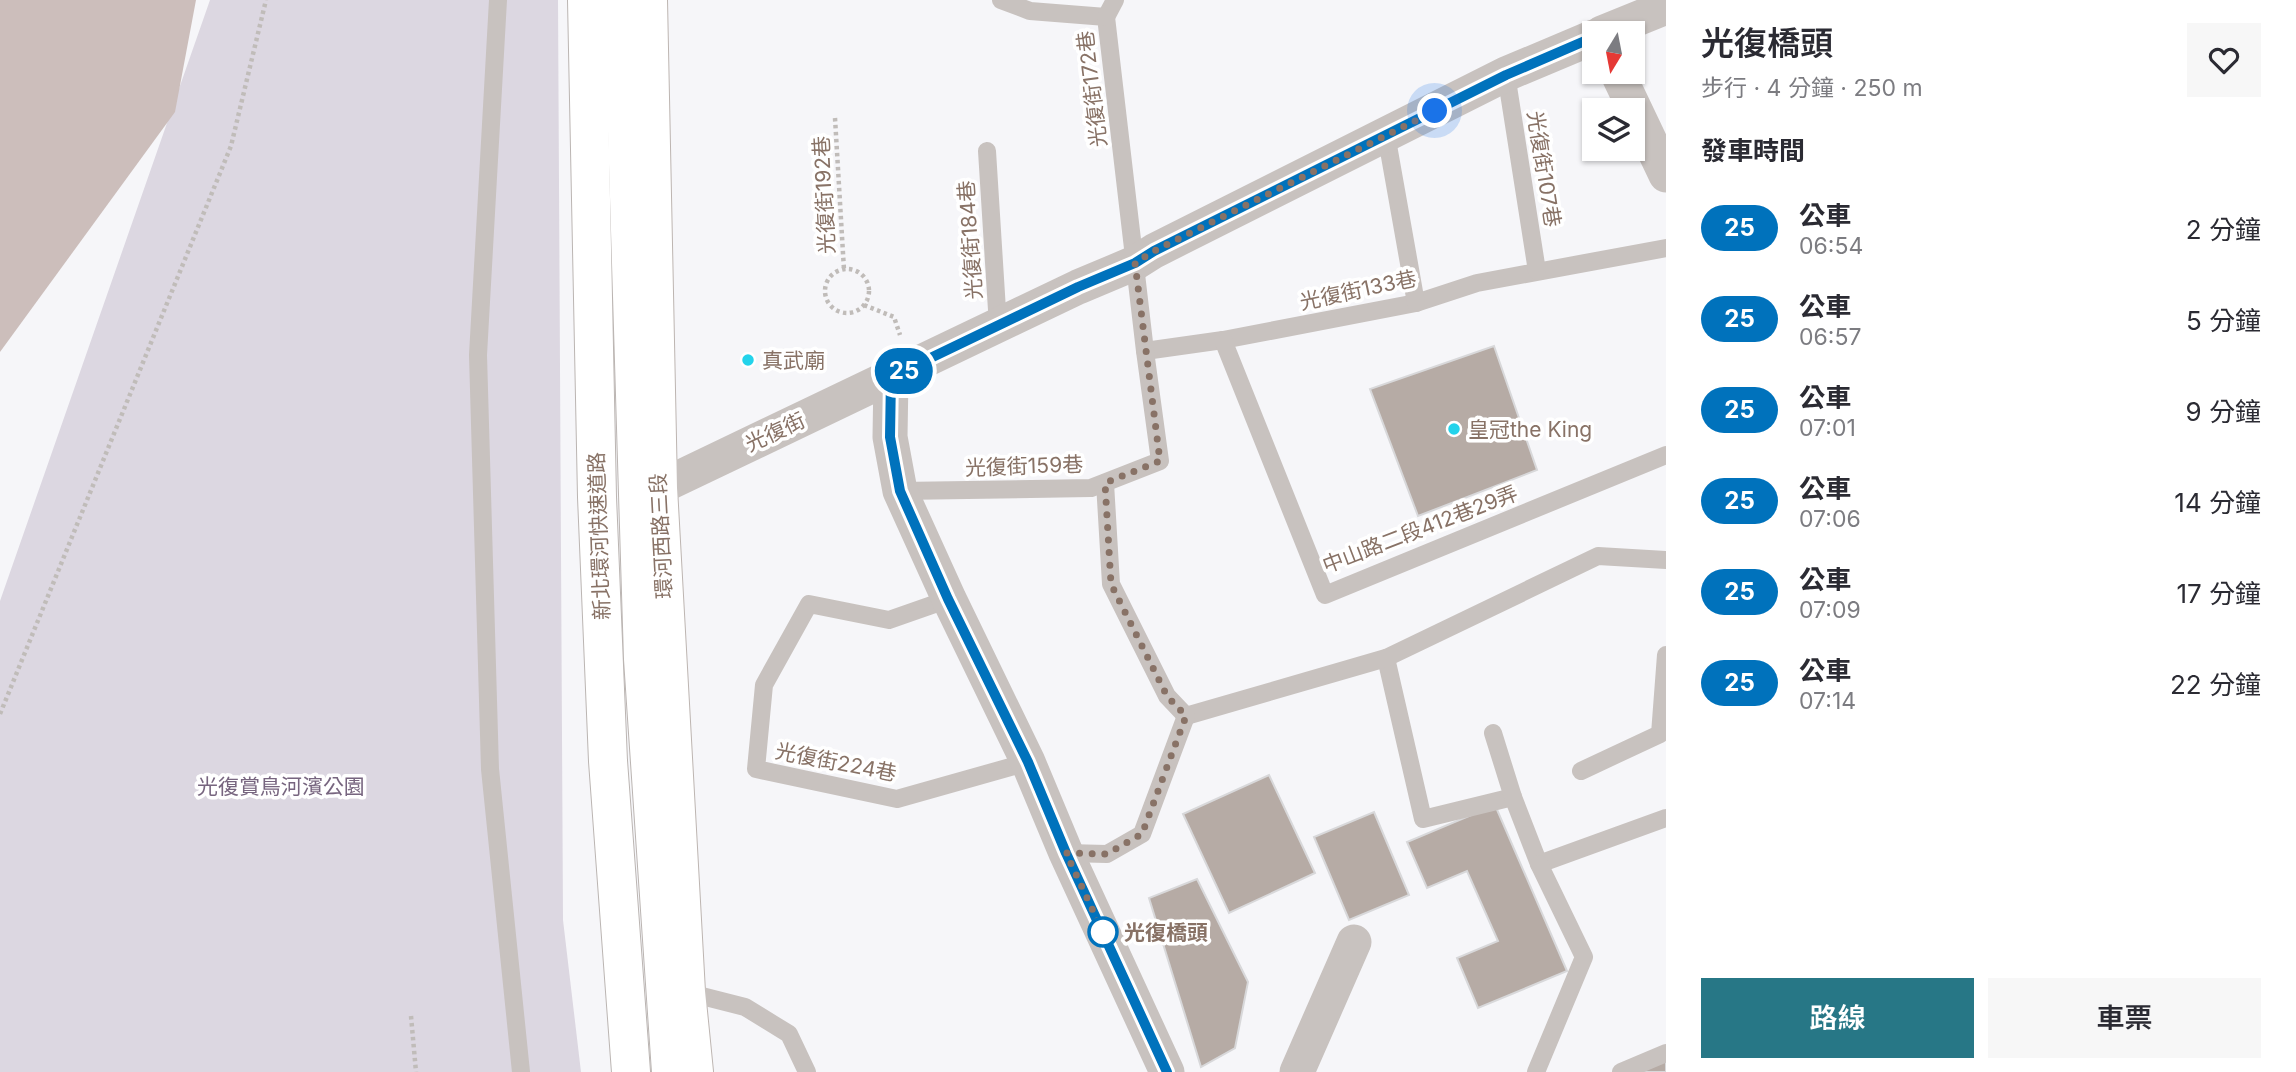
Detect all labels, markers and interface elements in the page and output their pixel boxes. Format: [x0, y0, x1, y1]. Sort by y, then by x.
north arrow [1582, 21, 1645, 84]
map controls [1582, 21, 1645, 161]
text: 光復橋頭 [1701, 23, 1833, 63]
button: heart [2187, 23, 2261, 97]
street label: 光復街172巷 [1072, 29, 1112, 149]
text: 步行 · 4 分鐘 · 250 m [1701, 74, 1923, 102]
your location [1417, 93, 1452, 128]
button: layers [1582, 98, 1645, 161]
street label: 光復街107巷 [1522, 109, 1566, 229]
street label: 光復街192巷 [808, 135, 840, 255]
text: 發車時間 [1701, 135, 1805, 166]
street label: 光復街184巷 [953, 180, 987, 300]
text: 公車 [1799, 200, 1851, 231]
text: 25 [1724, 213, 1755, 242]
text: 2 分鐘 [2186, 214, 2261, 245]
text: 06:54 [1799, 232, 1863, 260]
street label: 光復街133巷 [1297, 265, 1419, 315]
text: 公車 [1799, 291, 1851, 322]
text: 25 [1724, 304, 1755, 333]
text: 5 分鐘 [2186, 305, 2261, 336]
text: 06:57 [1799, 323, 1861, 351]
place label: 真武廟 [762, 348, 825, 373]
line badge: 25 [872, 348, 936, 394]
marker: 真武廟 [740, 352, 756, 368]
text: 25 [889, 356, 919, 385]
text: 公車 [1799, 382, 1851, 413]
text: 25 [1724, 395, 1755, 424]
text: 9 分鐘 [2186, 396, 2261, 427]
street label: 光復街 [741, 407, 809, 457]
text: 07:01 [1799, 414, 1856, 442]
place label: 皇冠the King [1468, 417, 1592, 442]
marker: 皇冠the King [1446, 421, 1462, 437]
street label: 光復街159巷 [964, 451, 1084, 481]
street label: 新北環河快速道路 [584, 452, 614, 620]
street label: 環河西路三段 [645, 472, 677, 600]
text: 公車 [1799, 473, 1851, 504]
street label: 中山路二段412巷29弄 [1319, 480, 1521, 578]
text: 25 [1724, 486, 1755, 515]
text: 14 分鐘 [2174, 487, 2261, 518]
text: 07:06 [1799, 505, 1861, 533]
text: 公車 [1799, 564, 1851, 595]
text: 25 [1724, 577, 1755, 606]
text: 17 分鐘 [2176, 578, 2261, 609]
text: 07:09 [1799, 596, 1861, 624]
text: 公車 [1799, 655, 1851, 686]
text: 25 [1724, 668, 1755, 697]
text: 22 分鐘 [2170, 669, 2261, 700]
text: 07:14 [1799, 687, 1856, 715]
street label: 光復街224巷 [773, 738, 899, 786]
park label: 光復賞鳥河濱公園 [197, 774, 365, 799]
marker: 光復橋頭 [1088, 917, 1118, 947]
place label: 光復橋頭 [1124, 920, 1208, 945]
button: 路線 [1701, 978, 1974, 1058]
button: 車票 [1988, 978, 2261, 1058]

